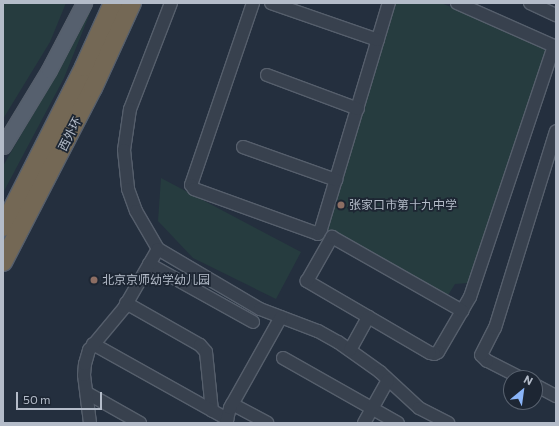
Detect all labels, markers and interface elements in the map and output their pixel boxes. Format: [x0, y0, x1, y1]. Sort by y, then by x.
street label: 西外环 [55, 115, 85, 153]
place label: 张家口市第十九中学 [349, 198, 457, 212]
marker: 张家口市第十九中学 [336, 200, 346, 210]
place label: 北京京师幼学幼儿园 [102, 273, 210, 287]
marker: 北京京师幼学幼儿园 [89, 275, 99, 285]
north arrow [503, 370, 543, 410]
text: N [522, 372, 535, 388]
scale bar [18, 384, 104, 410]
text: 50 m [23, 392, 51, 406]

